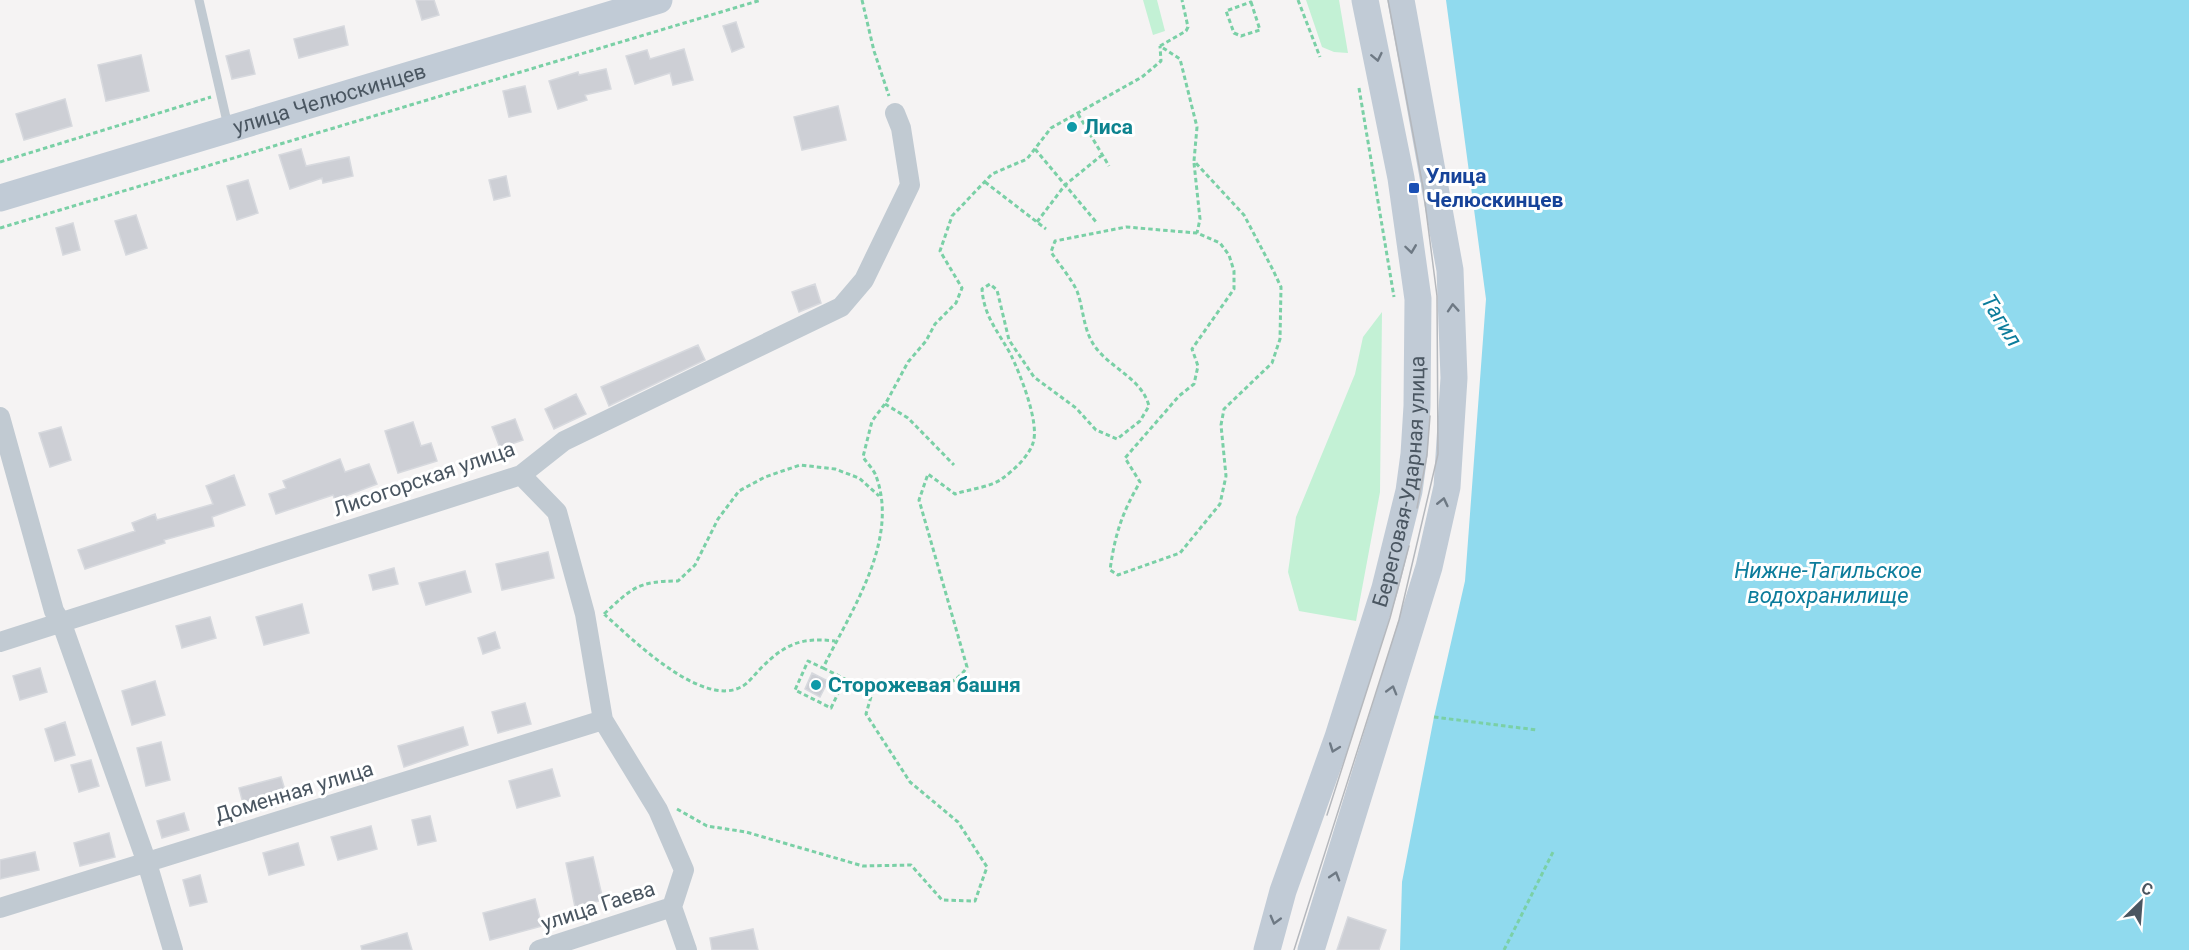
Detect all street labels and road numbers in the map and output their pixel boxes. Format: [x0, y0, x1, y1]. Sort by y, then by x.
street label: улица Челюскинцев [230, 59, 429, 139]
street label: Береговая-Ударная улица [1368, 356, 1429, 610]
street label: Лисогорская улица [330, 437, 518, 521]
street label: Доменная улица [212, 756, 376, 828]
street label: улица Гаева [538, 876, 658, 936]

